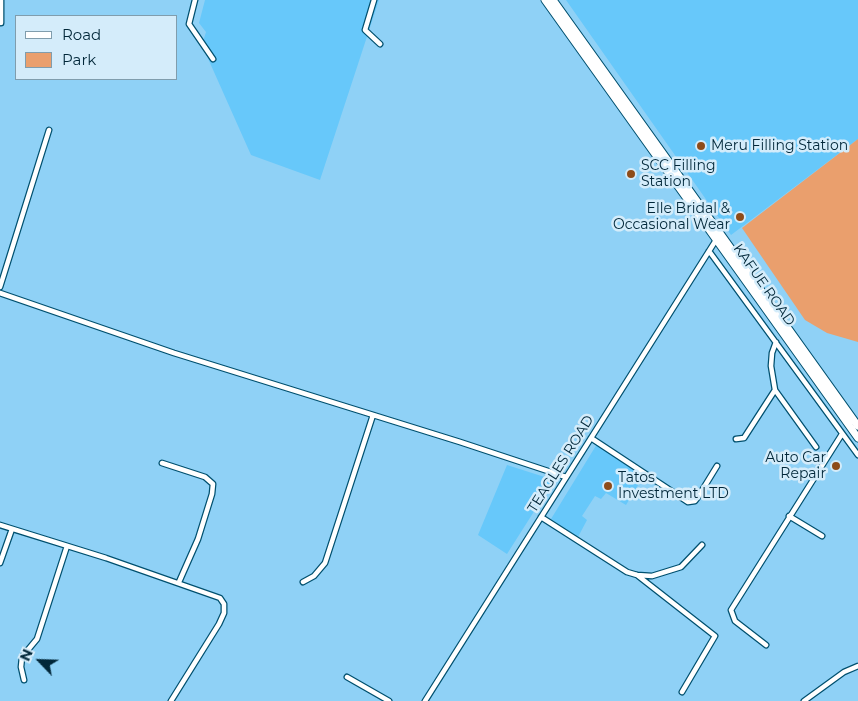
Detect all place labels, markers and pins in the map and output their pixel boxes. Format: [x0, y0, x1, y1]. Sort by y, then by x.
place label: Meru Filling Station [711, 138, 848, 154]
marker: Meru Filling Station [695, 140, 707, 152]
place label: SCC Filling Station [641, 158, 716, 190]
marker: SCC Filling Station [625, 168, 637, 180]
place label: Elle Bridal & Occasional Wear [613, 201, 730, 233]
marker: Elle Bridal & Occasional Wear [734, 211, 746, 223]
place label: Auto Car Repair [765, 450, 826, 482]
marker: Auto Car Repair [830, 460, 842, 472]
place label: Tatos Investment LTD [618, 470, 729, 502]
marker: Tatos Investment LTD [602, 480, 614, 492]

